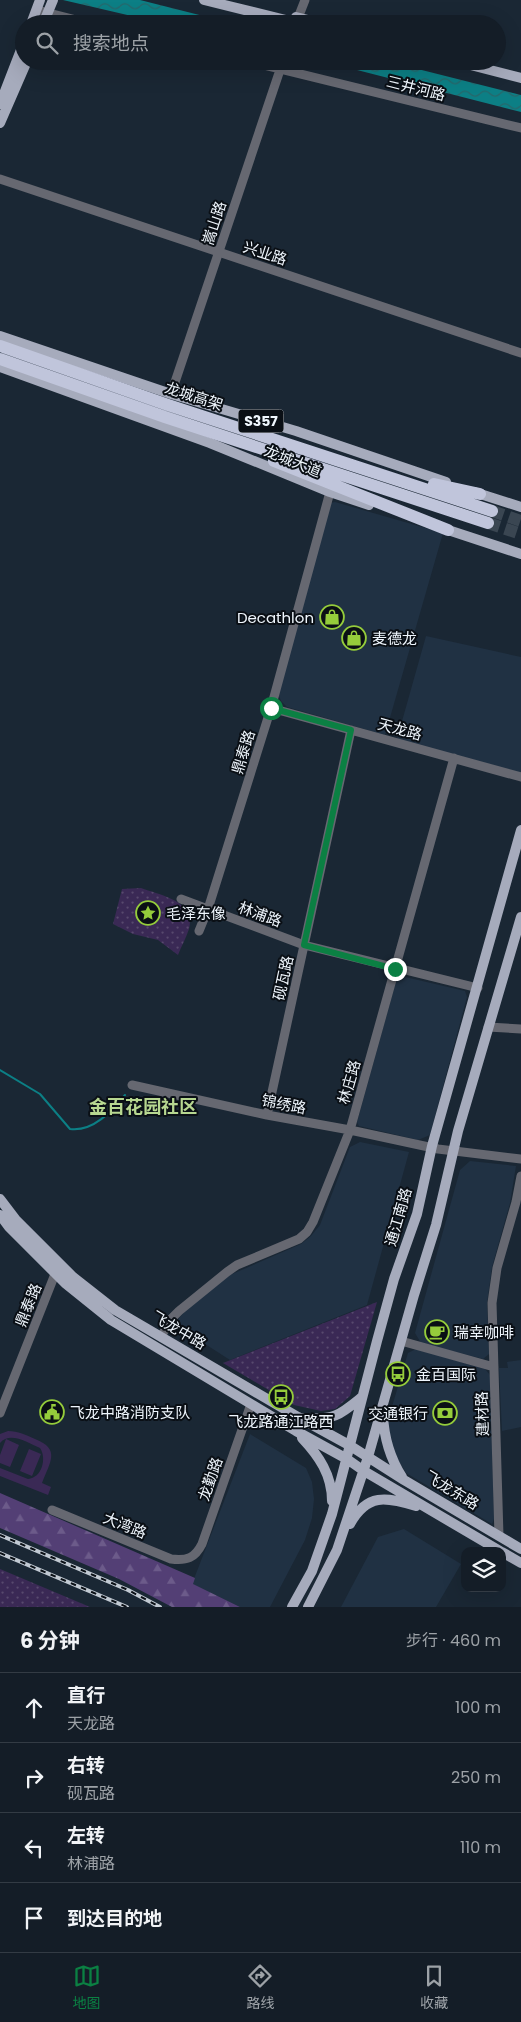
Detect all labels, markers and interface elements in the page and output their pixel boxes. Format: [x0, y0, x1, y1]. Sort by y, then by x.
search box [15, 15, 506, 70]
icon: search [33, 29, 61, 57]
text: 搜索地点 [73, 30, 149, 57]
street label: 三井河路 [384, 71, 448, 105]
street label: 嵩山路 [197, 198, 231, 248]
street label: 兴业路 [240, 236, 290, 270]
street label: 龙城高架 [162, 377, 226, 415]
road number: S357 [238, 410, 284, 432]
street label: 龙城大道 [261, 440, 325, 482]
shop icon: Decathlon [319, 604, 345, 630]
place label: Decathlon [237, 607, 314, 628]
shop icon: 麦德龙 [341, 625, 367, 651]
place label: 麦德龙 [372, 628, 417, 649]
route start [260, 697, 283, 720]
street label: 天龙路 [376, 713, 424, 745]
street label: 鼎泰路 [226, 727, 260, 777]
street label: 林浦路 [235, 896, 285, 932]
place icon: 毛泽东像 [135, 900, 161, 926]
place label: 毛泽东像 [166, 903, 226, 924]
street label: 砚瓦路 [268, 954, 298, 1002]
route end [384, 958, 407, 981]
street label: 林庄路 [333, 1057, 365, 1107]
street label: 锦绣路 [260, 1089, 308, 1119]
district label: 金百花园社区 [89, 1094, 197, 1119]
street label: 通江南路 [380, 1185, 416, 1249]
street label: 鼎泰路 [10, 1280, 46, 1330]
street label: 飞龙中路 [148, 1306, 210, 1354]
cafe icon: 瑞幸咖啡 [424, 1319, 450, 1345]
place label: 瑞幸咖啡 [454, 1322, 514, 1343]
bus stop icon: 金百国际 [385, 1361, 411, 1387]
place label: 金百国际 [416, 1364, 476, 1385]
bus stop icon: 飞龙路通江路西 [268, 1384, 294, 1410]
street label: 建材路 [471, 1391, 493, 1437]
public building icon: 飞龙中路消防支队 [39, 1399, 65, 1425]
bank icon: 交通银行 [432, 1400, 458, 1426]
place label: 飞龙中路消防支队 [70, 1402, 190, 1423]
place label: 交通银行 [368, 1403, 428, 1424]
place label: 飞龙路通江路西 [228, 1411, 334, 1432]
street label: 龙勤路 [193, 1454, 227, 1504]
street label: 飞龙东路 [421, 1466, 483, 1514]
street label: 大湾路 [100, 1507, 150, 1543]
map controls [461, 1547, 506, 1592]
button: layers [461, 1547, 506, 1592]
text: 6 分钟 [20, 1626, 80, 1655]
text: 步行 · 460 m [406, 1629, 501, 1652]
text: 直行 [67, 1682, 105, 1709]
icon: ahead [20, 1694, 48, 1722]
text: 100 m [455, 1696, 501, 1719]
text: 天龙路 [67, 1712, 115, 1735]
text: 右转 [67, 1752, 105, 1779]
icon: right [20, 1764, 48, 1792]
text: 250 m [451, 1766, 501, 1789]
text: 砚瓦路 [67, 1782, 115, 1805]
text: 左转 [67, 1822, 105, 1849]
icon: left [20, 1834, 48, 1862]
text: 110 m [460, 1836, 501, 1859]
text: 林浦路 [67, 1852, 115, 1875]
icon: arrive [20, 1904, 48, 1932]
text: 到达目的地 [67, 1905, 162, 1932]
tab: 地图 [73, 1962, 101, 2014]
tab: 路线 [246, 1962, 274, 2014]
tab: 收藏 [420, 1962, 448, 2014]

